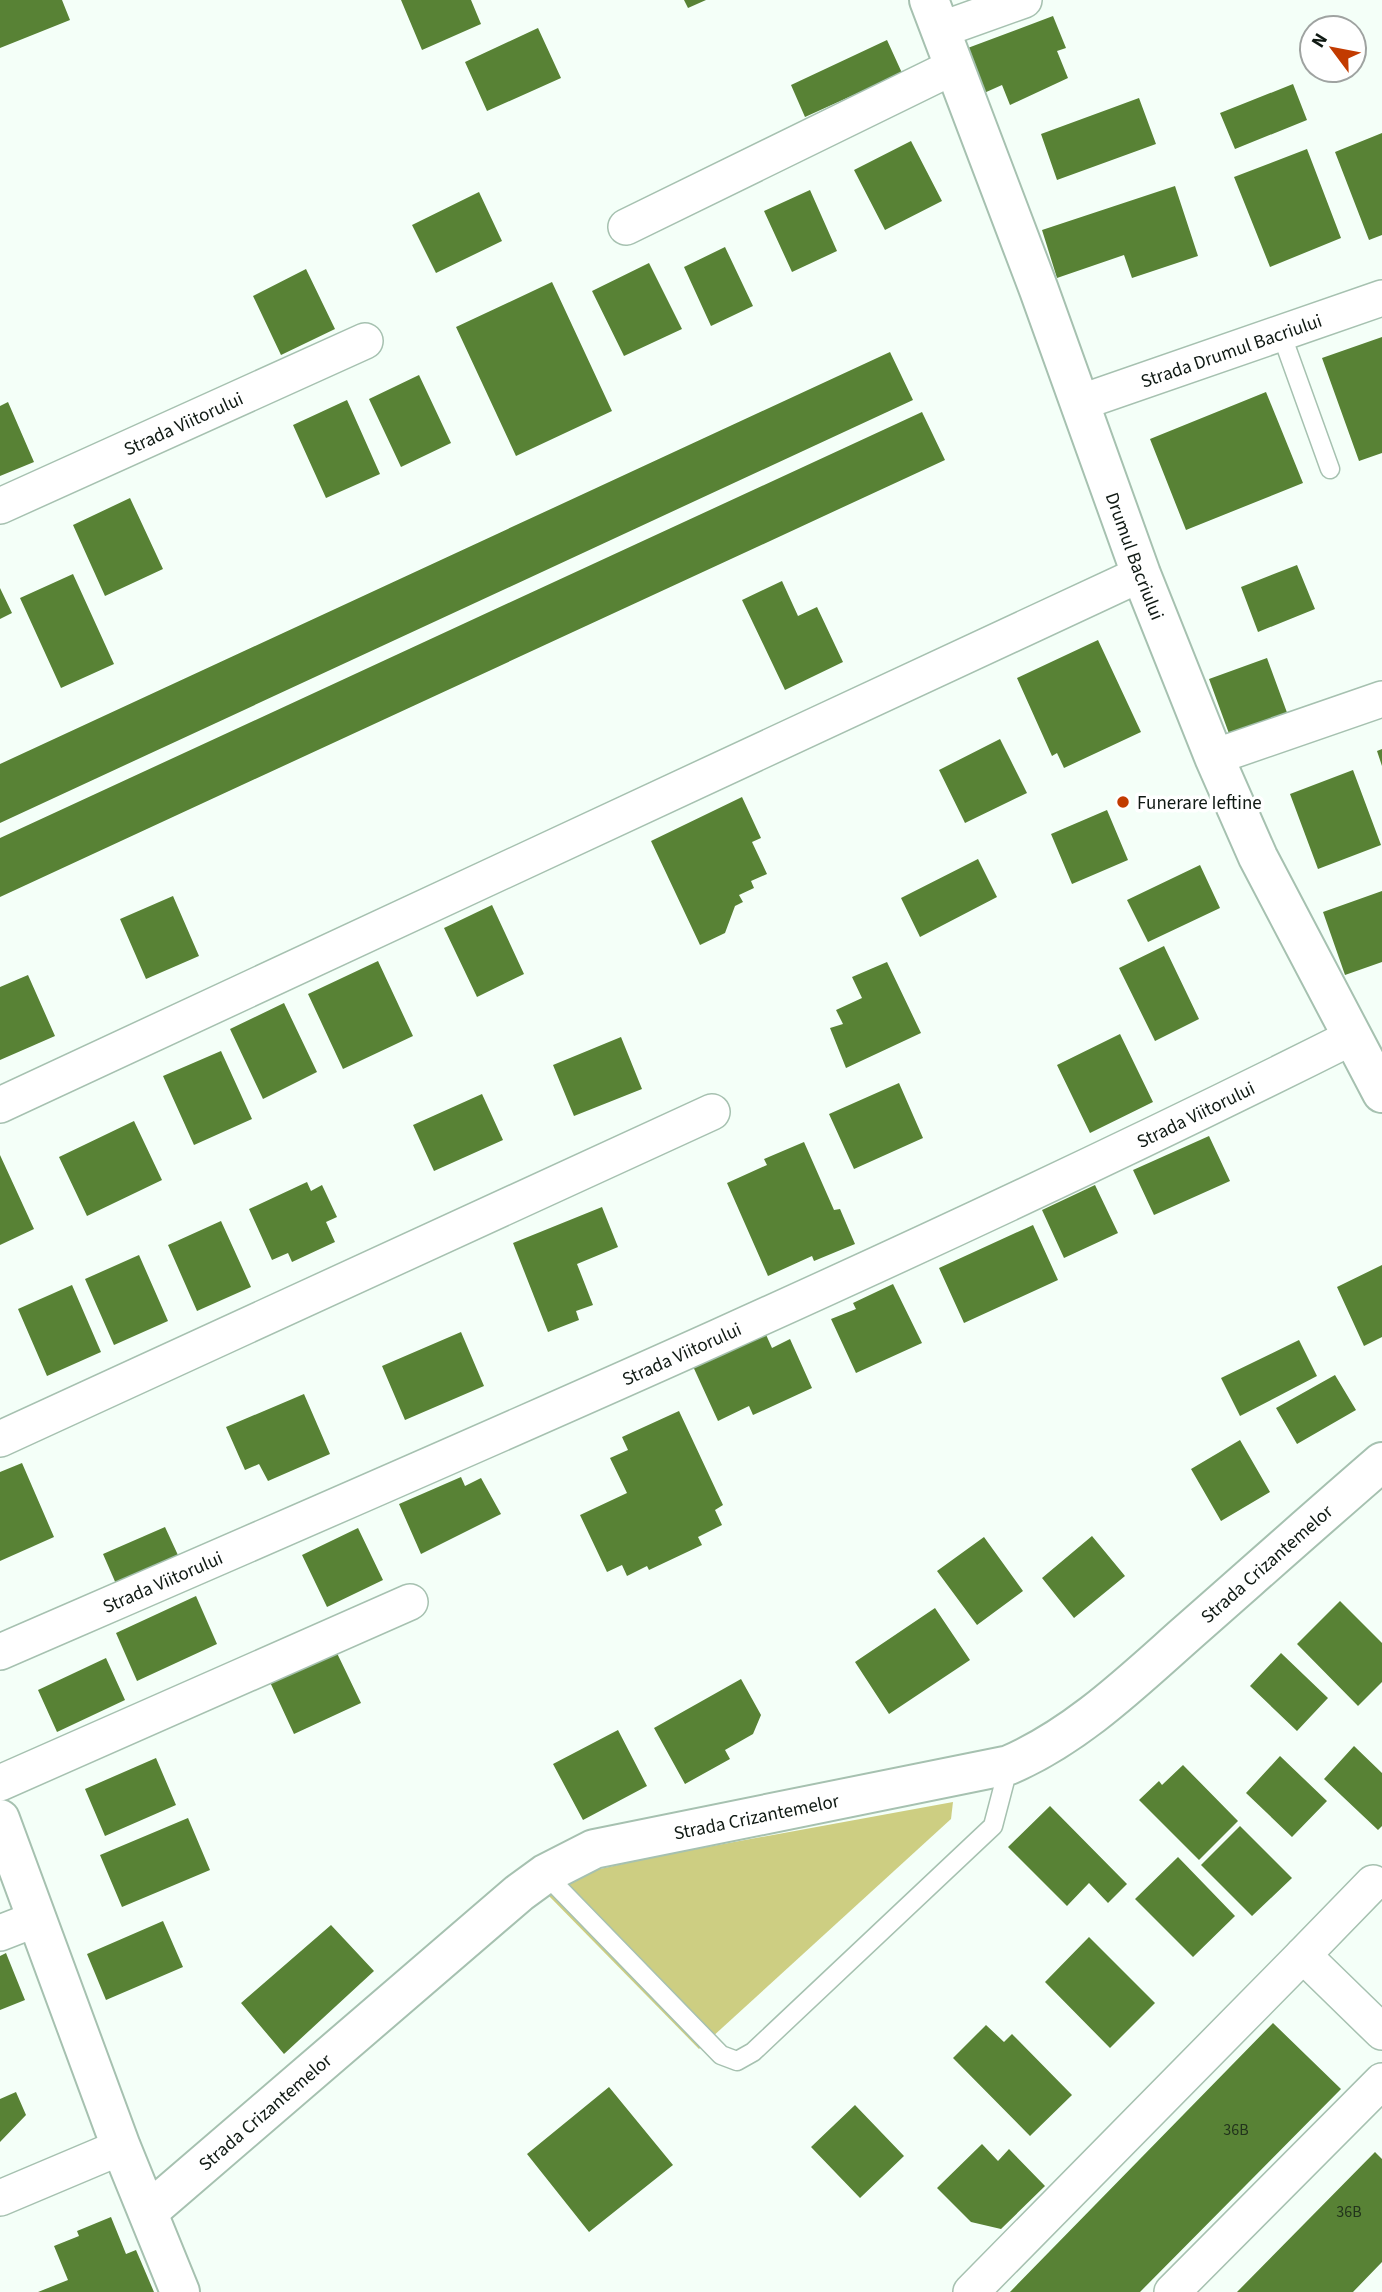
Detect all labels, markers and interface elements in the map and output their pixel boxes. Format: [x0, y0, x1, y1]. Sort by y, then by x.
north arrow [1298, 14, 1368, 84]
text: N [1305, 28, 1335, 53]
street label: Strada Drumul Bacriului [1137, 308, 1326, 396]
street label: Strada Viitorului [120, 386, 248, 463]
street label: Drumul Bacriului [1098, 489, 1170, 624]
place label: Funerare Ieftine [1137, 790, 1262, 817]
marker: Funerare Ieftine [1115, 794, 1131, 810]
street label: Strada Viitorului [1133, 1075, 1260, 1156]
street label: Strada Viitorului [618, 1316, 746, 1393]
street label: Strada Crizantemelor [1195, 1499, 1340, 1630]
street label: Strada Viitorului [99, 1545, 227, 1621]
street label: Strada Crizantemelor [671, 1788, 842, 1848]
street label: Strada Crizantemelor [193, 2047, 339, 2178]
house number: 36B [1223, 2119, 1249, 2141]
house number: 36B [1336, 2201, 1362, 2223]

